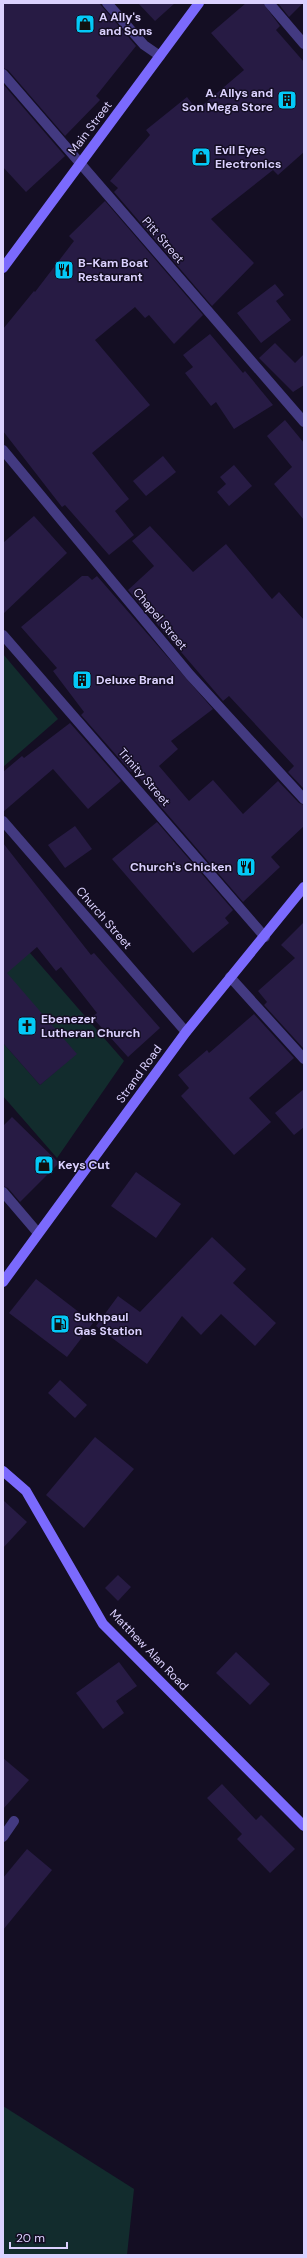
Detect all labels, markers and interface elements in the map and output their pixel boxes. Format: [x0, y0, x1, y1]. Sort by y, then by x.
place label: A Ally's and Sons [99, 9, 152, 39]
shop icon: A Ally's and Sons [74, 13, 96, 35]
place label: A. Allys and Son Mega Store [182, 85, 273, 115]
building icon: A. Allys and Son Mega Store [276, 89, 298, 111]
street label: Main Street [64, 98, 116, 158]
place label: Evil Eyes Electronics [215, 142, 281, 172]
shop icon: Evil Eyes Electronics [190, 146, 212, 168]
street label: Pitt Street [138, 213, 188, 267]
place label: B-Kam Boat Restaurant [78, 255, 148, 285]
restaurant icon: B-Kam Boat Restaurant [53, 259, 75, 281]
street label: Chapel Street [129, 585, 191, 654]
building icon: Deluxe Brand [71, 669, 93, 691]
place label: Deluxe Brand [96, 672, 174, 688]
street label: Trinity Street [114, 745, 174, 810]
restaurant icon: Church's Chicken [235, 856, 257, 878]
place label: Church's Chicken [130, 859, 232, 875]
street label: Church Street [73, 883, 136, 953]
place label: Ebenezer Lutheran Church [41, 1011, 140, 1041]
church icon: Ebenezer Lutheran Church [16, 1015, 38, 1037]
street label: Strand Road [112, 1042, 166, 1106]
shop icon: Keys Cut [33, 1154, 55, 1176]
place label: Keys Cut [58, 1157, 110, 1173]
place label: Sukhpaul Gas Station [74, 1309, 142, 1339]
fuel station icon: Sukhpaul Gas Station [49, 1313, 71, 1335]
street label: Matthew Alan Road [106, 1606, 192, 1694]
scale bar [10, 2224, 67, 2250]
text: 20 m [16, 2230, 45, 2246]

